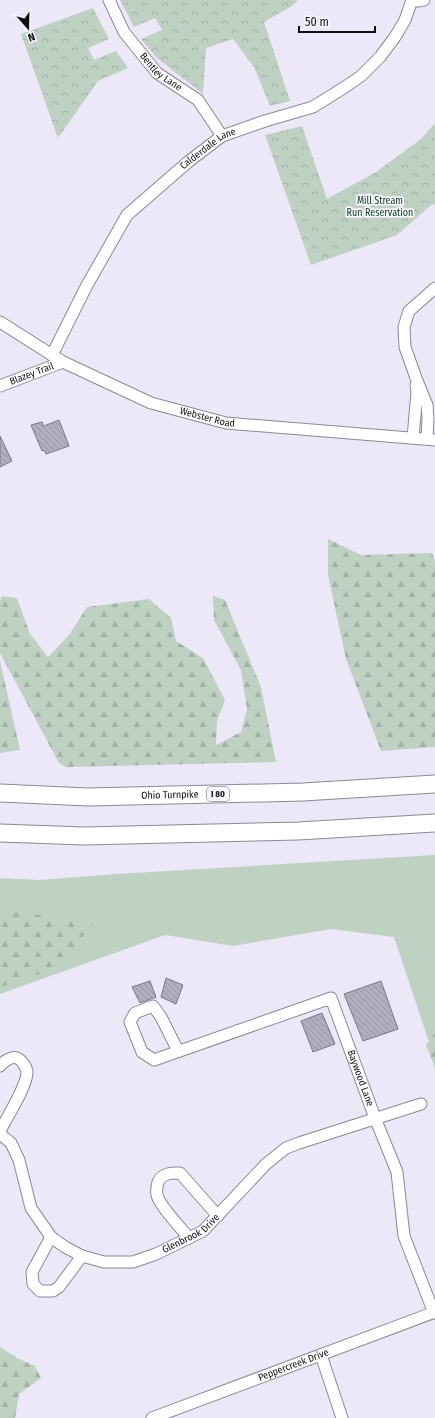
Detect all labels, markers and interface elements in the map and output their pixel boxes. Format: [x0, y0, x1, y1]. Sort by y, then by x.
north arrow [8, 8, 48, 48]
scale bar [299, 8, 375, 34]
text: 50 m [305, 15, 329, 29]
text: N [26, 30, 37, 44]
street label: Bentley Lane [137, 50, 184, 94]
street label: Calderdale Lane [178, 126, 238, 172]
park label: Mill Stream Run Reservation [347, 195, 413, 219]
street label: Blazey Trail [8, 360, 56, 388]
street label: Webster Road [178, 405, 235, 430]
road number: I 80 [207, 787, 229, 801]
street label: Ohio Turnpike [141, 788, 199, 802]
street label: Baywood Lane [345, 1048, 376, 1108]
street label: Glenbrook Drive [160, 1211, 222, 1256]
street label: Peppercreek Drive [256, 1346, 330, 1384]

